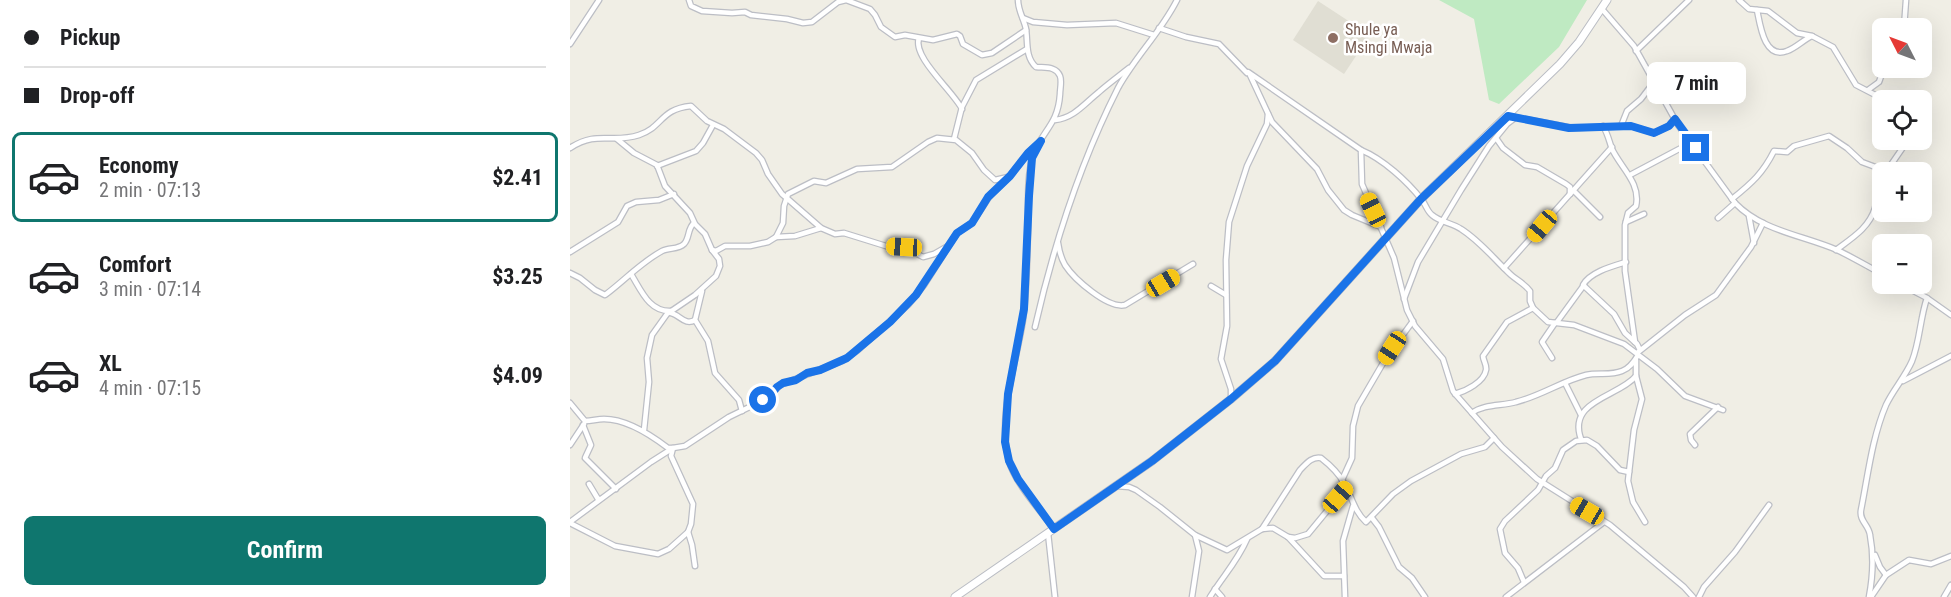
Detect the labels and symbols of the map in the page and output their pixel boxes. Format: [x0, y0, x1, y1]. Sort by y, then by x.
north arrow [1872, 18, 1932, 78]
place label: Shule ya Msingi Mwaja [1345, 20, 1432, 57]
marker: Shule ya Msingi Mwaja [1326, 31, 1340, 45]
callout: 7 min [1646, 61, 1746, 103]
route end [1682, 134, 1709, 161]
car [1357, 190, 1389, 230]
car [1524, 206, 1560, 246]
car [886, 237, 922, 257]
car [1143, 266, 1183, 300]
car [1375, 328, 1409, 368]
route start [749, 386, 776, 413]
car [1319, 478, 1357, 516]
car [1567, 494, 1607, 528]

